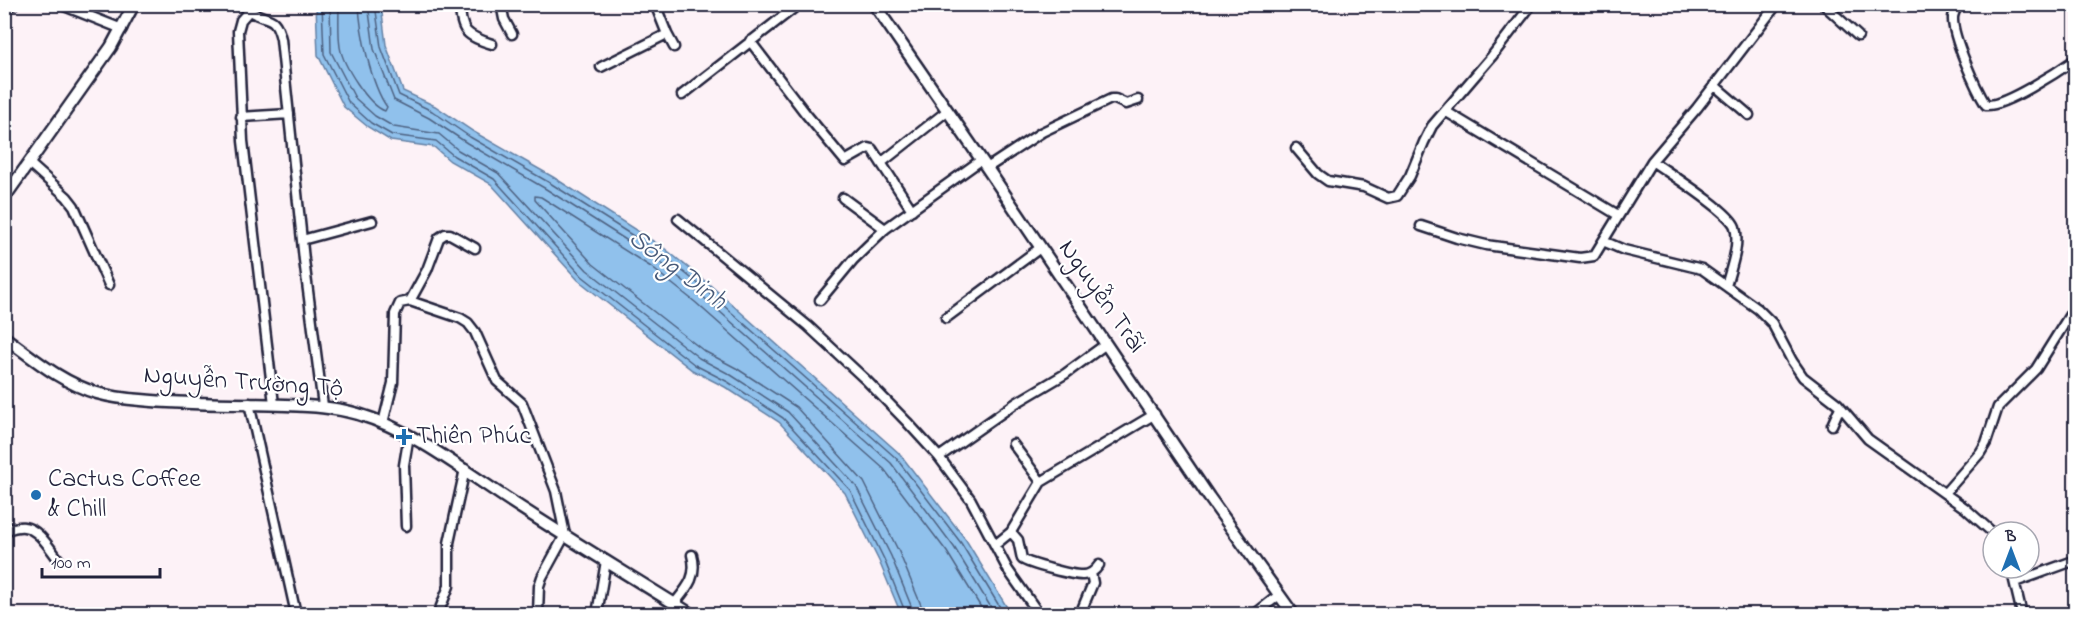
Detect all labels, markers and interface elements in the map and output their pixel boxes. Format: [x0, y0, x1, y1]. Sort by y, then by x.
water label: Sông Dinh [619, 220, 735, 322]
street label: Nguyễn Trãi [1048, 232, 1154, 362]
street label: Nguyễn Trường Tộ [142, 357, 344, 409]
place label: Thiên Phúc [416, 418, 532, 456]
marker: Thiên Phúc [397, 430, 411, 444]
place label: Cactus Coffee & Chill [48, 461, 201, 529]
marker: Cactus Coffee & Chill [29, 488, 43, 502]
north arrow [1981, 520, 2041, 580]
text: B [2005, 525, 2017, 549]
scale bar [42, 541, 160, 579]
text: 100 m [51, 551, 91, 577]

